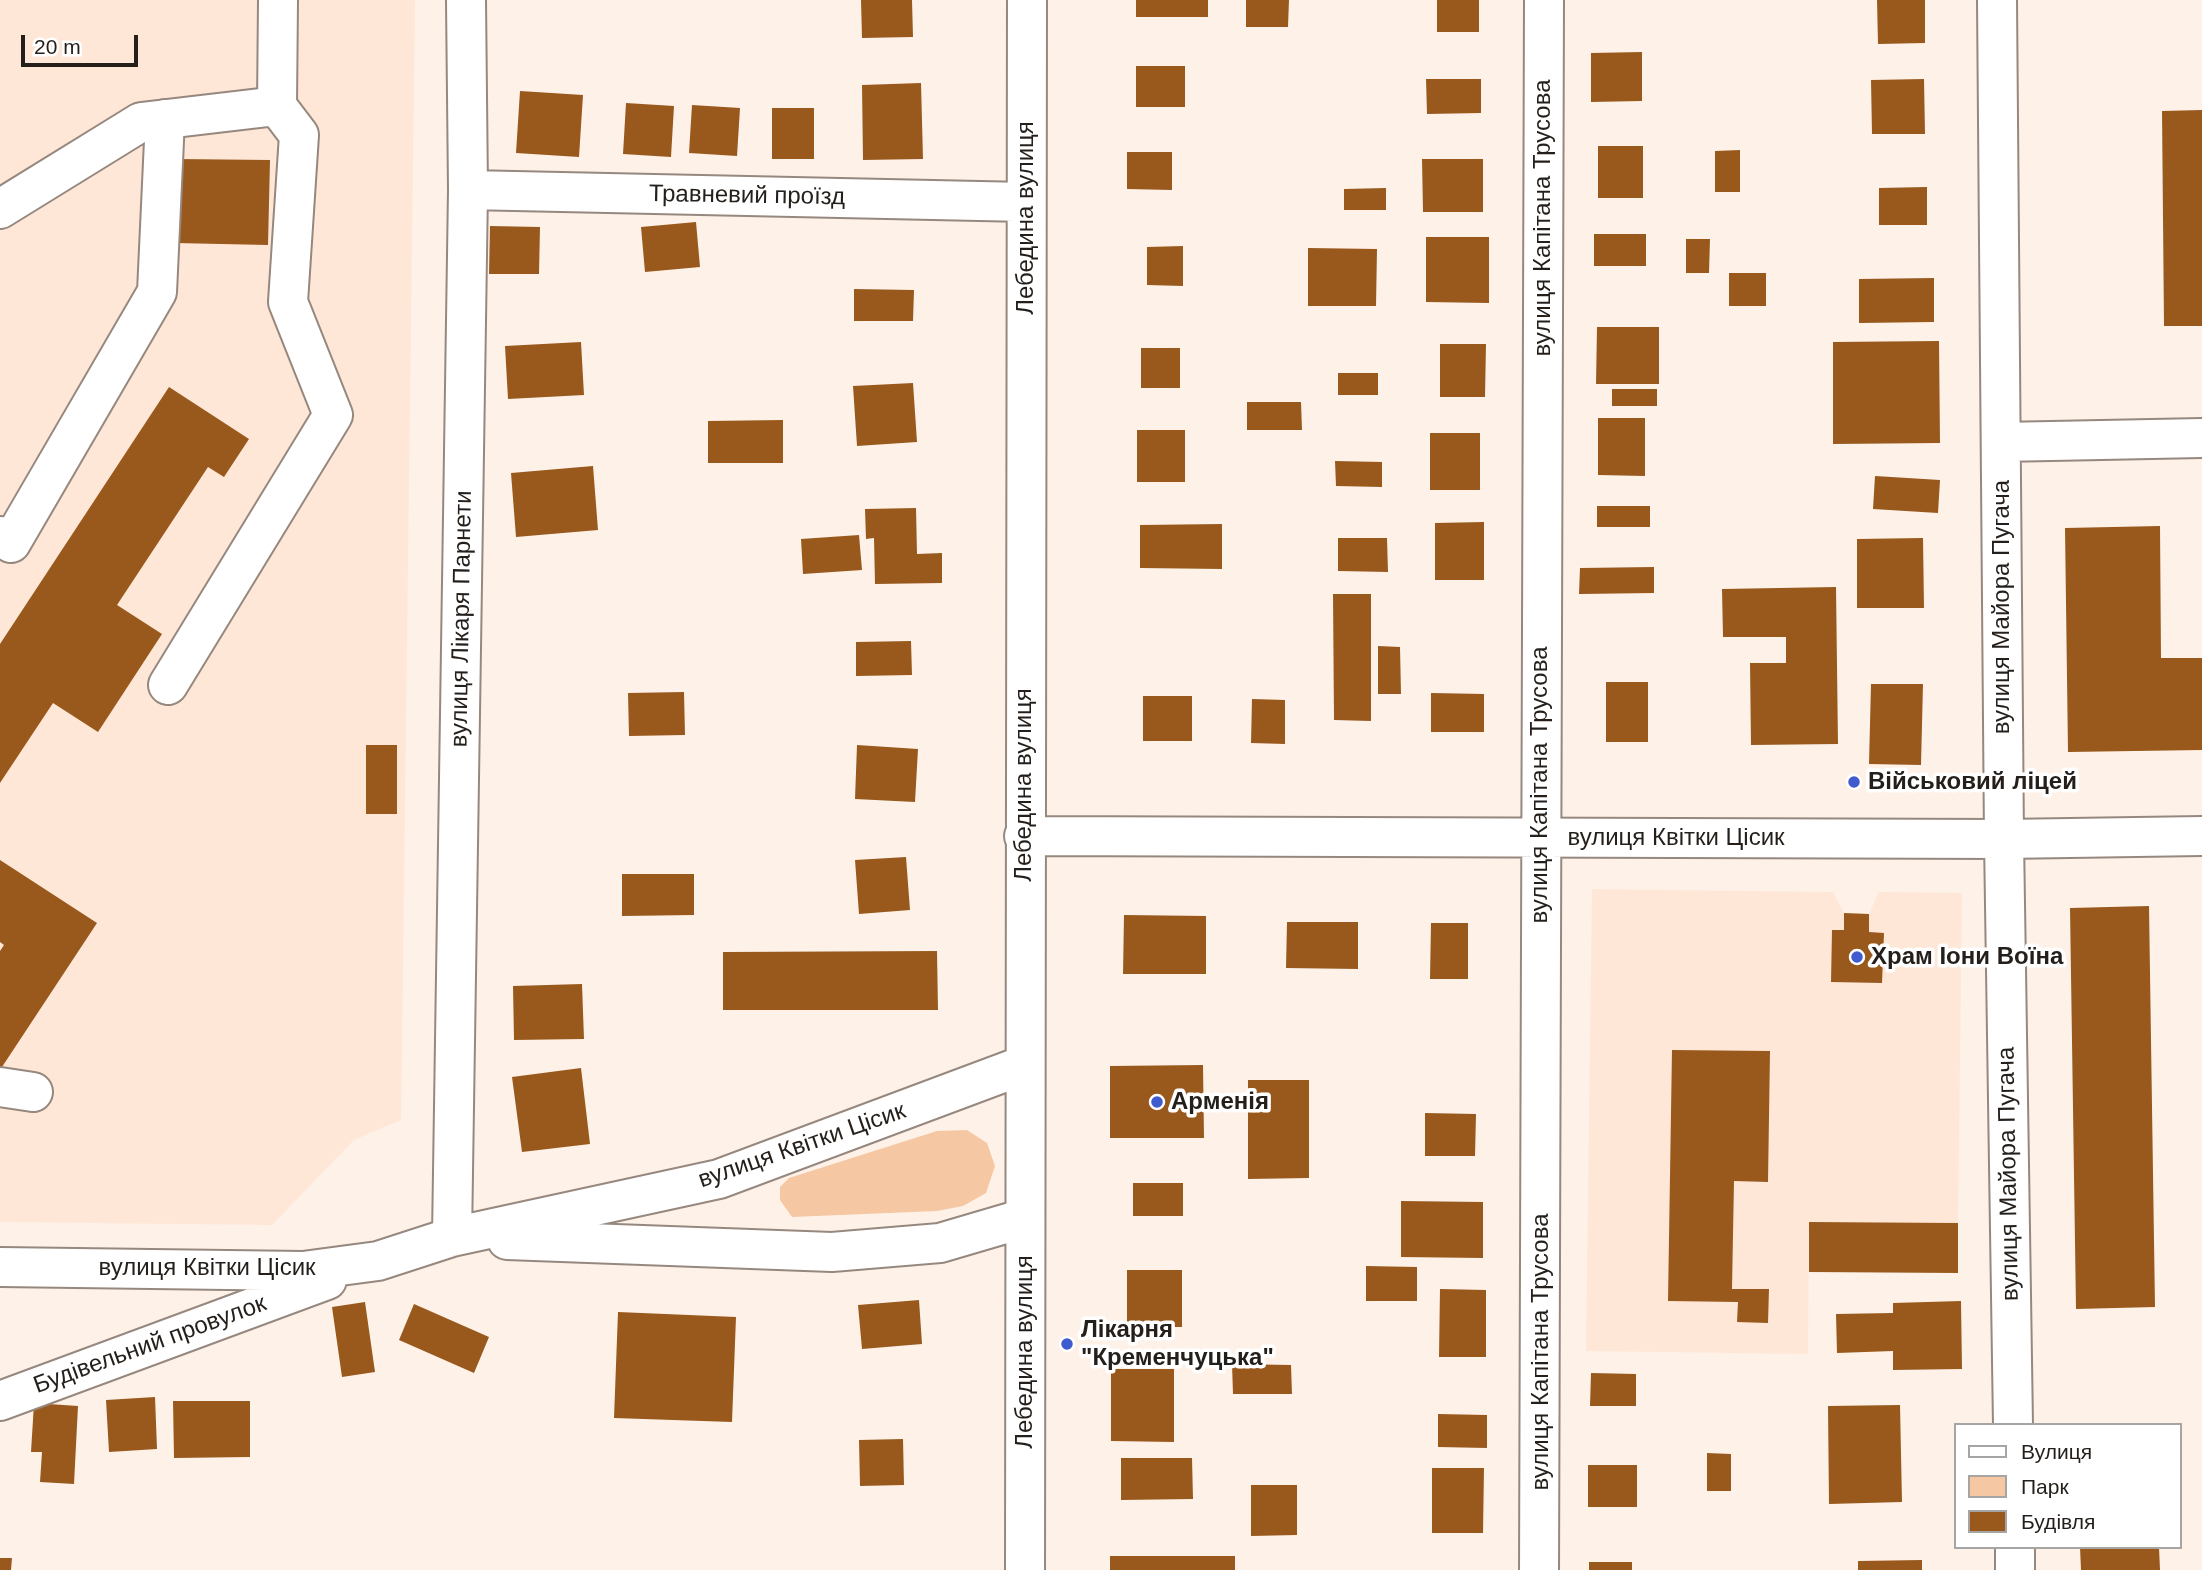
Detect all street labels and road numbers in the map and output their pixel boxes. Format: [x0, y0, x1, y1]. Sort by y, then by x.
street label: вулиця Капітана Трусова [1529, 79, 1557, 357]
street label: Лебедина вулиця [1012, 121, 1040, 315]
street label: Травневий проїзд [649, 180, 845, 212]
street label: вулиця Майора Пугача [1988, 480, 2016, 734]
street label: вулиця Лікаря Парнети [445, 490, 479, 748]
street label: вулиця Капітана Трусова [1526, 646, 1554, 924]
street label: Лебедина вулиця [1010, 688, 1038, 882]
street label: вулиця Квітки Цісик [1567, 824, 1785, 852]
street label: вулиця Майора Пугача [1992, 1047, 2026, 1301]
street label: вулиця Квітки Цісик [695, 1097, 909, 1195]
street label: вулиця Капітана Трусова [1527, 1213, 1555, 1491]
street label: вулиця Квітки Цісик [98, 1254, 316, 1282]
street label: Лебедина вулиця [1011, 1255, 1039, 1449]
street label: Будівельний провулок [30, 1289, 270, 1401]

